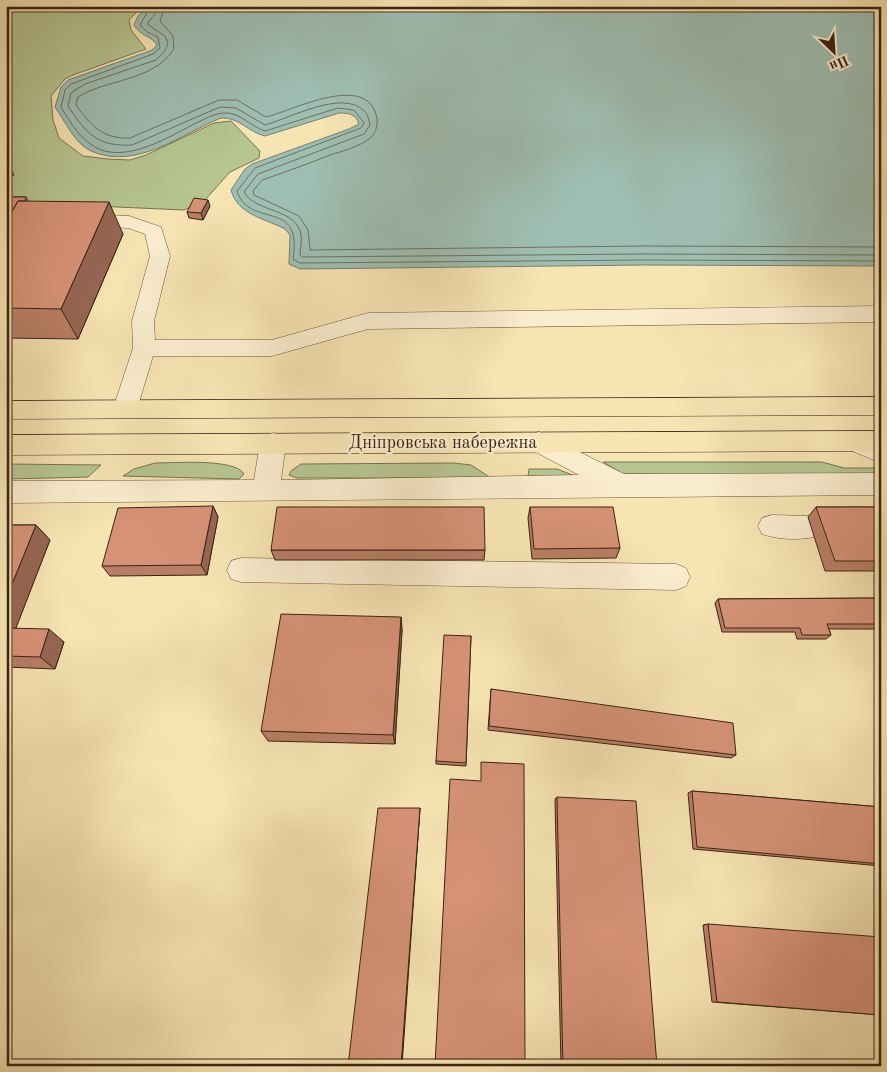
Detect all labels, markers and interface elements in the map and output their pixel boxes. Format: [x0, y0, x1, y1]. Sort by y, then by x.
north arrow [810, 28, 860, 78]
text: Пн [827, 52, 851, 73]
street label: Дніпровська набережна [349, 434, 537, 452]

